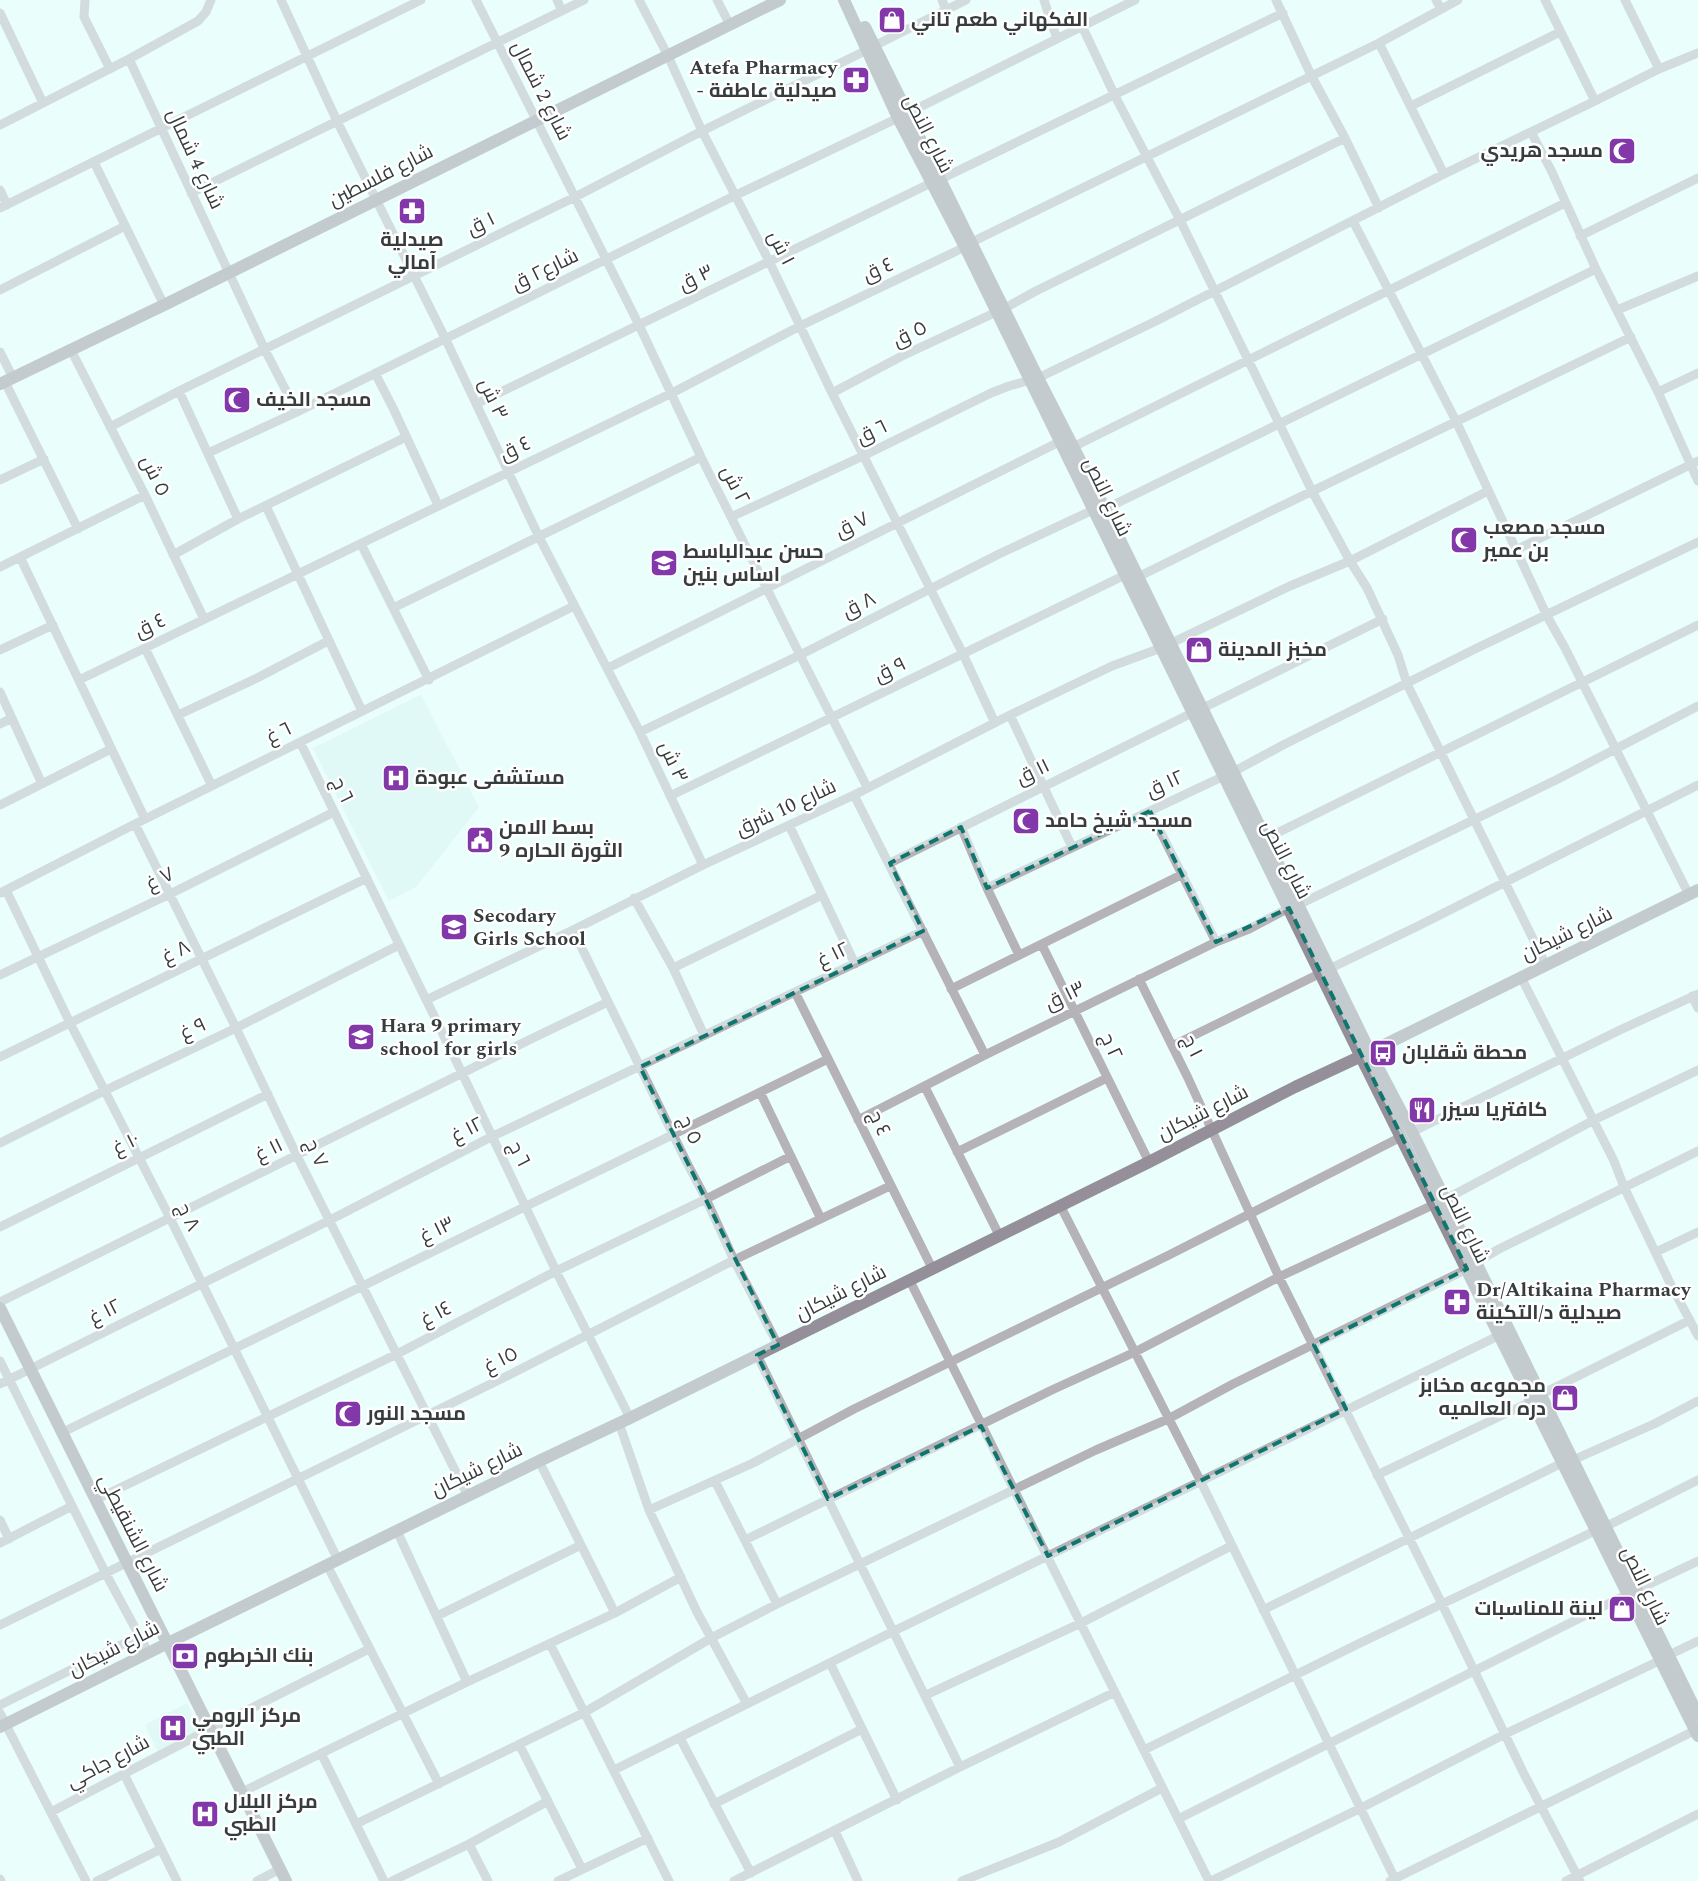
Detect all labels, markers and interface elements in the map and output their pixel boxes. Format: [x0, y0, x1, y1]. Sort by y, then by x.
shop icon: الفكهاني طعم تاني [877, 5, 907, 35]
place label: الفكهاني طعم تاني [911, 5, 1088, 35]
street label: شارع 2 شمال [503, 36, 579, 146]
place label: Atefa Pharmacy - صيدلية عاطفة [689, 53, 838, 106]
pharmacy icon: Atefa Pharmacy - صيدلية عاطفة [841, 65, 871, 95]
street label: شارع النص [895, 89, 961, 179]
street label: شارع 4 شمال [159, 104, 231, 214]
place label: مسجد هريدي [1480, 136, 1603, 166]
mosque icon: مسجد هريدي [1607, 136, 1637, 166]
street label: شارع فلسطين [323, 137, 439, 215]
pharmacy icon: صيدلية آمالي [397, 196, 427, 226]
street label: ١ ق [462, 204, 500, 244]
place label: صيدلية آمالي [380, 225, 444, 278]
street label: ١ ش [760, 225, 802, 271]
street label: شارع٢ ق [506, 241, 584, 299]
street label: ٤ ق [857, 250, 899, 290]
street label: ٣ ق [673, 257, 719, 299]
street label: ٥ ق [887, 313, 933, 355]
street label: ٣ ش [470, 373, 516, 425]
mosque icon: مسجد الخيف [222, 385, 252, 415]
place label: مسجد الخيف [256, 385, 372, 415]
street label: ٦ ق [851, 412, 893, 452]
street label: ٤ ق [494, 429, 536, 469]
street label: ٥ ش [132, 450, 178, 502]
street label: شارع النص [1075, 452, 1139, 542]
street label: ٢ ش [713, 460, 757, 510]
street label: ٧ ق [830, 504, 874, 546]
place label: مسجد مصعب بن عمير [1482, 513, 1605, 566]
mosque icon: مسجد مصعب بن عمير [1449, 525, 1479, 555]
place label: حسن عبدالباسط اساس بنين [683, 537, 824, 590]
school or university icon: حسن عبدالباسط اساس بنين [649, 548, 679, 578]
street label: ٨ ق [837, 584, 881, 626]
street label: ٤ ق [129, 606, 171, 646]
shop icon: مخبز المدينة [1184, 635, 1214, 665]
place label: مخبز المدينة [1218, 635, 1327, 665]
street label: ٩ ق [869, 649, 911, 691]
street label: ٦ غ [261, 714, 297, 752]
street label: ٣ ش [650, 736, 696, 788]
street label: ١١ ق [1011, 751, 1055, 793]
street label: ١٢ ق [1141, 762, 1189, 806]
hospital icon: مستشفى عبودة [381, 763, 411, 793]
place label: مستشفى عبودة [415, 763, 565, 793]
street label: ٦ ج [323, 772, 361, 808]
street label: شارع 10 شرق [731, 772, 841, 844]
mosque icon: مسجد شيخ حامد [1011, 806, 1041, 836]
place label: مسجد شيخ حامد [1045, 806, 1193, 836]
place label: بسط الامن الثورة الحاره 9 [499, 813, 623, 866]
street label: شارع النص [1253, 815, 1319, 905]
public building icon: بسط الامن الثورة الحاره 9 [465, 825, 495, 855]
street label: ٧ غ [141, 859, 179, 899]
street label: شارع شيكان [1516, 899, 1618, 969]
place label: Secodary Girls School [473, 901, 586, 954]
school or university icon: Secodary Girls School [439, 912, 469, 942]
street label: ٨ غ [157, 932, 195, 972]
street label: ١٢ غ [812, 934, 854, 976]
street label: ١٣ ق [1040, 973, 1090, 1019]
street label: ٩ غ [175, 1010, 211, 1048]
place label: Hara 9 primary school for girls [380, 1011, 522, 1064]
school or university icon: Hara 9 primary school for girls [346, 1022, 376, 1052]
street label: ٢ ج [1092, 1027, 1130, 1065]
street label: ١ ج [1173, 1029, 1211, 1063]
bus stop icon: محطة شقلبان [1368, 1038, 1398, 1068]
place label: محطة شقلبان [1402, 1038, 1527, 1068]
street label: شارع شيكان [1152, 1077, 1254, 1149]
restaurant icon: كافتريا سيزر [1407, 1095, 1437, 1125]
place label: كافتريا سيزر [1440, 1095, 1548, 1125]
street label: ٤ ج [860, 1105, 898, 1141]
street label: ١٢ غ [446, 1109, 488, 1151]
street label: ٥ ج [670, 1110, 710, 1150]
street label: ١٠ غ [107, 1125, 145, 1163]
street label: ١١ غ [250, 1130, 288, 1170]
street label: ٧ ج [296, 1133, 336, 1173]
street label: ٦ ج [500, 1135, 538, 1173]
street label: شارع النص [1433, 1179, 1497, 1269]
street label: ٨ ج [168, 1197, 208, 1237]
street label: ١٣ غ [414, 1209, 460, 1251]
street label: شارع شيكان [790, 1257, 892, 1329]
place label: Dr/Altikaina Pharmacy صيدلية د/التكينة [1476, 1275, 1692, 1328]
pharmacy icon: Dr/Altikaina Pharmacy صيدلية د/التكينة [1442, 1287, 1472, 1317]
street label: ١٢ غ [84, 1291, 126, 1333]
street label: ١٤ غ [415, 1293, 457, 1335]
street label: ١٥ غ [478, 1339, 524, 1381]
place label: مجموعه مخابز دره العالميه [1418, 1371, 1546, 1424]
shop icon: مجموعه مخابز دره العالميه [1550, 1383, 1580, 1413]
mosque icon: مسجد النور [333, 1399, 363, 1429]
place label: مسجد النور [366, 1399, 466, 1429]
street label: شارع شيكان [426, 1435, 528, 1505]
street label: شارع الشنقيطي [90, 1469, 176, 1597]
street label: شارع النص [1613, 1541, 1677, 1631]
place label: لينة للمناسبات [1475, 1594, 1603, 1624]
shop icon: لينة للمناسبات [1607, 1594, 1637, 1624]
street label: شارع شيكان [63, 1613, 165, 1685]
bank icon: بنك الخرطوم [170, 1641, 200, 1671]
place label: بنك الخرطوم [204, 1641, 314, 1671]
place label: مركز الرومي الطبي [192, 1701, 301, 1755]
hospital icon: مركز الرومي الطبي [158, 1713, 188, 1743]
street label: شارع جاكي [61, 1727, 155, 1797]
place label: مركز البلال الطبي [224, 1787, 318, 1841]
hospital icon: مركز البلال الطبي [190, 1799, 220, 1829]

